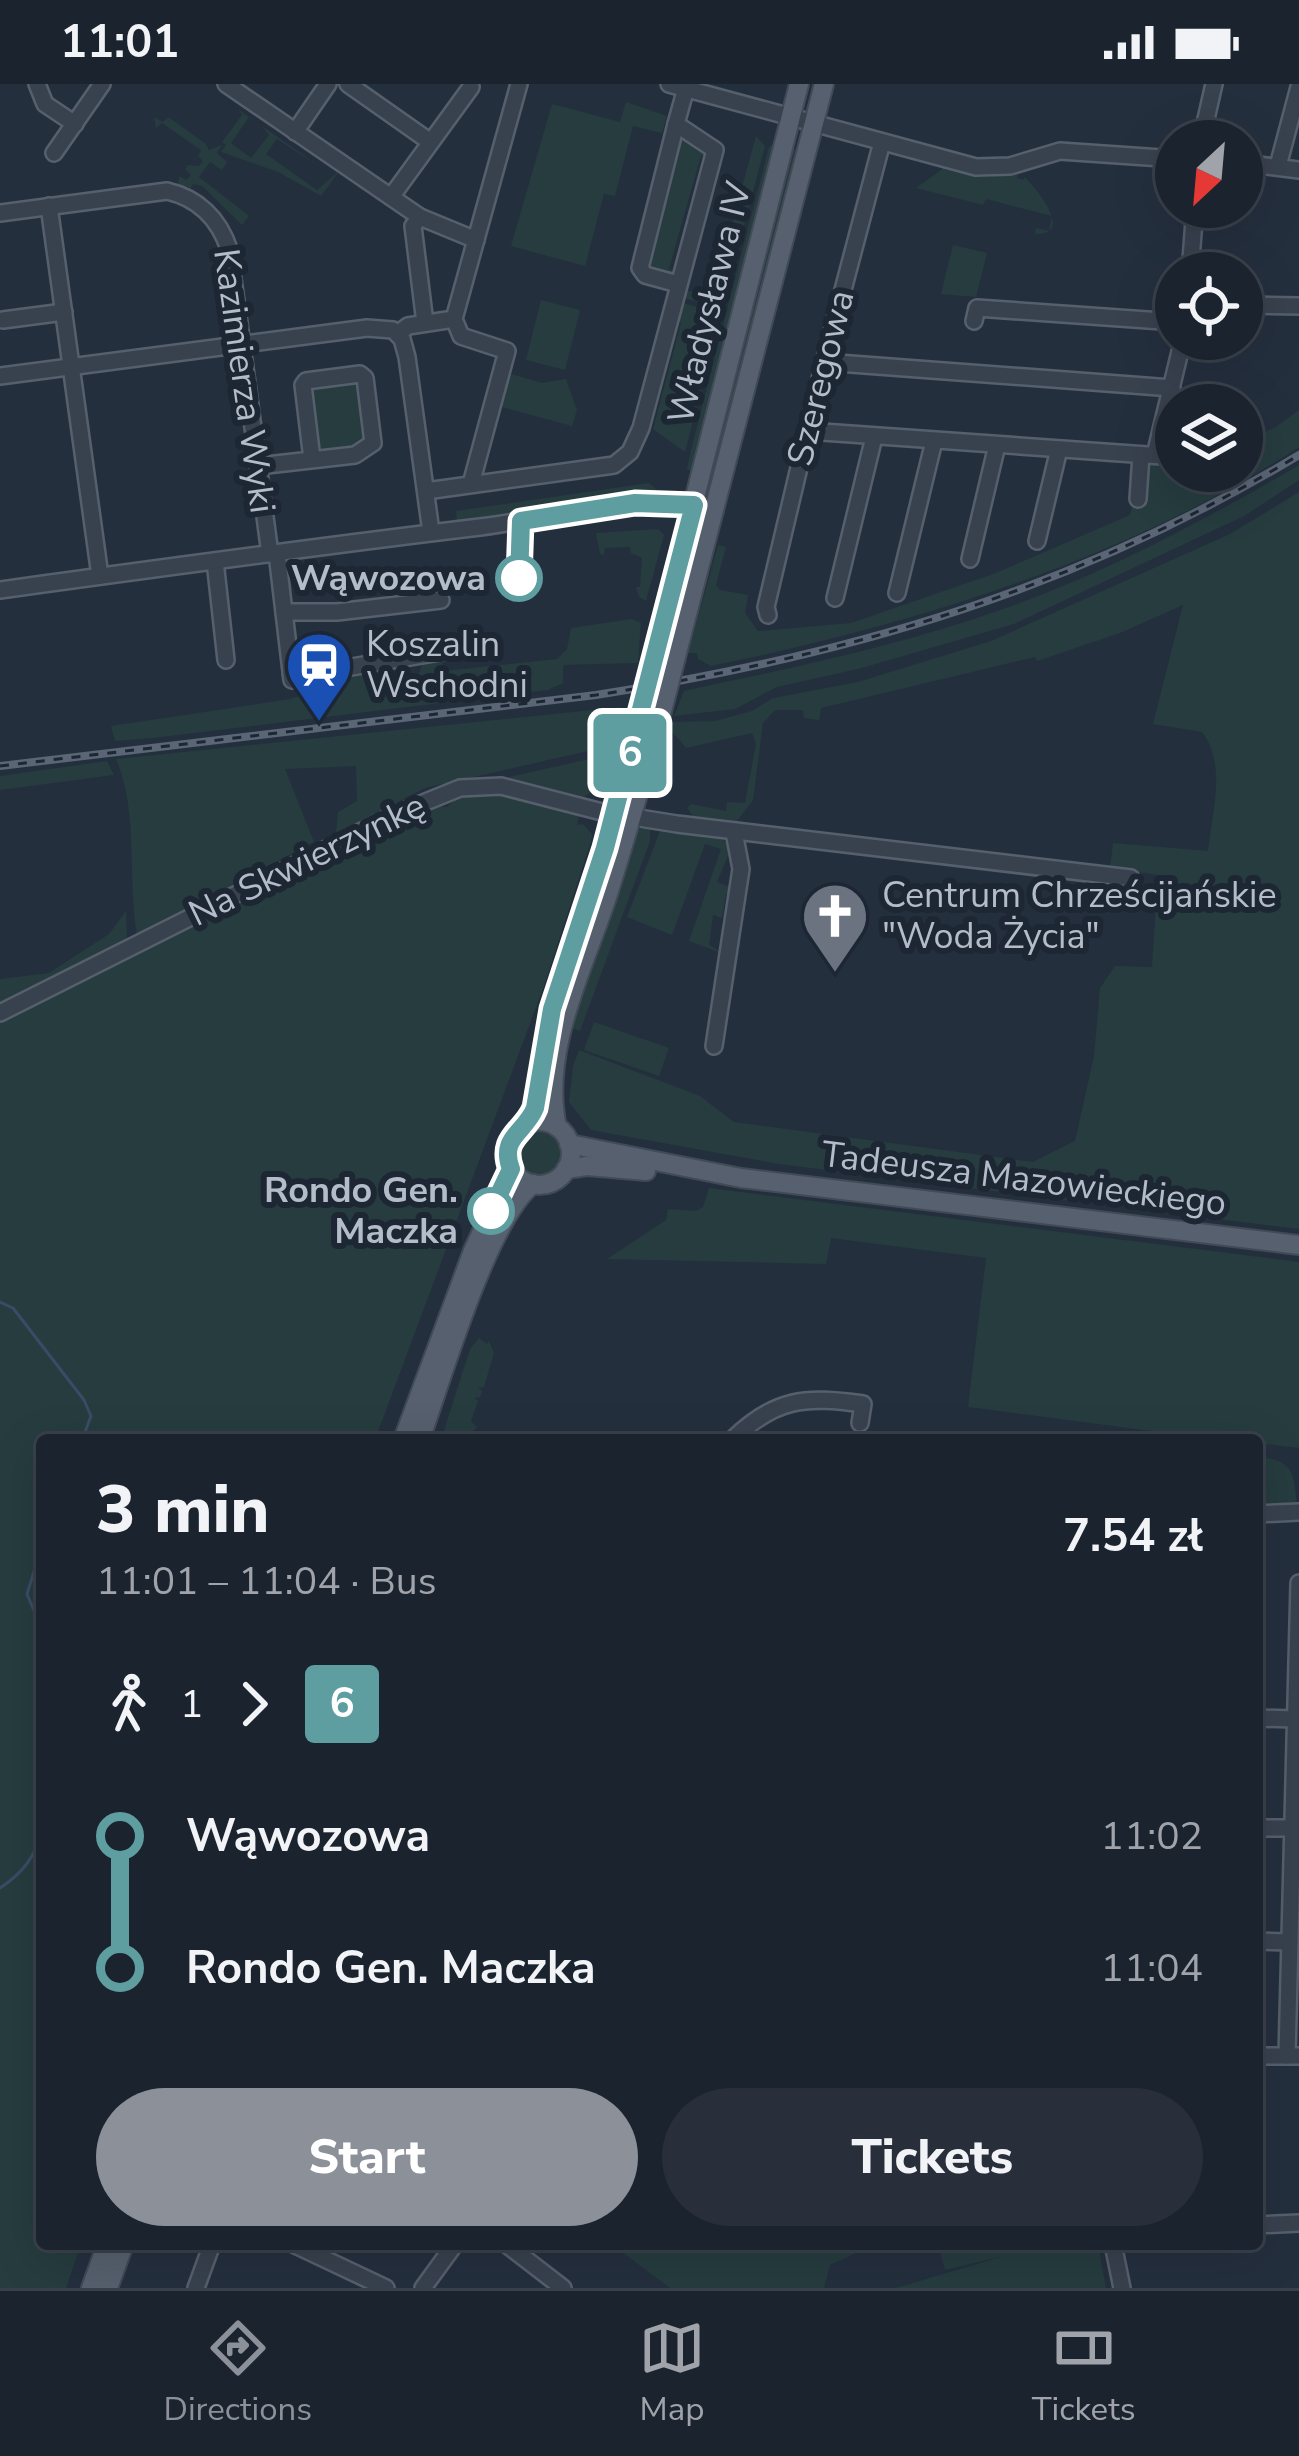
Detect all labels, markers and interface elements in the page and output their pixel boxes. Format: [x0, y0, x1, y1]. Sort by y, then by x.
text: 11:01 [60, 12, 179, 73]
north arrow [1155, 120, 1263, 228]
map controls [1155, 120, 1263, 492]
street label: Władysława IV [656, 177, 764, 429]
street label: Kazimierza Wyki [201, 246, 287, 516]
button: locate [1155, 252, 1263, 360]
street label: Szeregowa [776, 285, 866, 471]
button: layers [1155, 384, 1263, 492]
place label: Wąwozowa [291, 554, 486, 603]
marker: Wąwozowa [497, 556, 541, 600]
place label: Koszalin Wschodni [366, 620, 528, 710]
station icon: Koszalin Wschodni [284, 630, 354, 724]
line badge: 6 [591, 714, 669, 792]
text: 6 [617, 724, 643, 781]
street label: Na Skwierzynkę [181, 782, 433, 938]
place label: Centrum Chrześcijańskie "Woda Życia" [882, 871, 1277, 961]
church icon: Centrum Chrześcijańskie "Woda Życia" [800, 881, 870, 975]
street label: Tadeusza Mazowieckiego [819, 1130, 1229, 1228]
place label: Rondo Gen. Maczka [264, 1166, 458, 1256]
marker: Rondo Gen. Maczka [469, 1189, 513, 1233]
text: 3 min [96, 1465, 270, 1555]
text: 7.54 zł [1063, 1506, 1203, 1567]
text: 11:01 – 11:04 · Bus [96, 1555, 436, 1608]
icon: walk [96, 1671, 162, 1737]
icon: forward [221, 1671, 287, 1737]
text: 6 [329, 1675, 355, 1732]
text: 1 [180, 1678, 203, 1731]
text: Wąwozowa [186, 1806, 430, 1867]
text: 11:02 [1101, 1810, 1203, 1863]
text: Rondo Gen. Maczka [186, 1938, 596, 1999]
text: 11:04 [1101, 1942, 1203, 1995]
button: Start [96, 2088, 638, 2226]
button: Tickets [662, 2088, 1203, 2226]
tab: Directions [163, 2315, 312, 2432]
tab: Map [639, 2315, 705, 2432]
tab: Tickets [1032, 2315, 1136, 2432]

